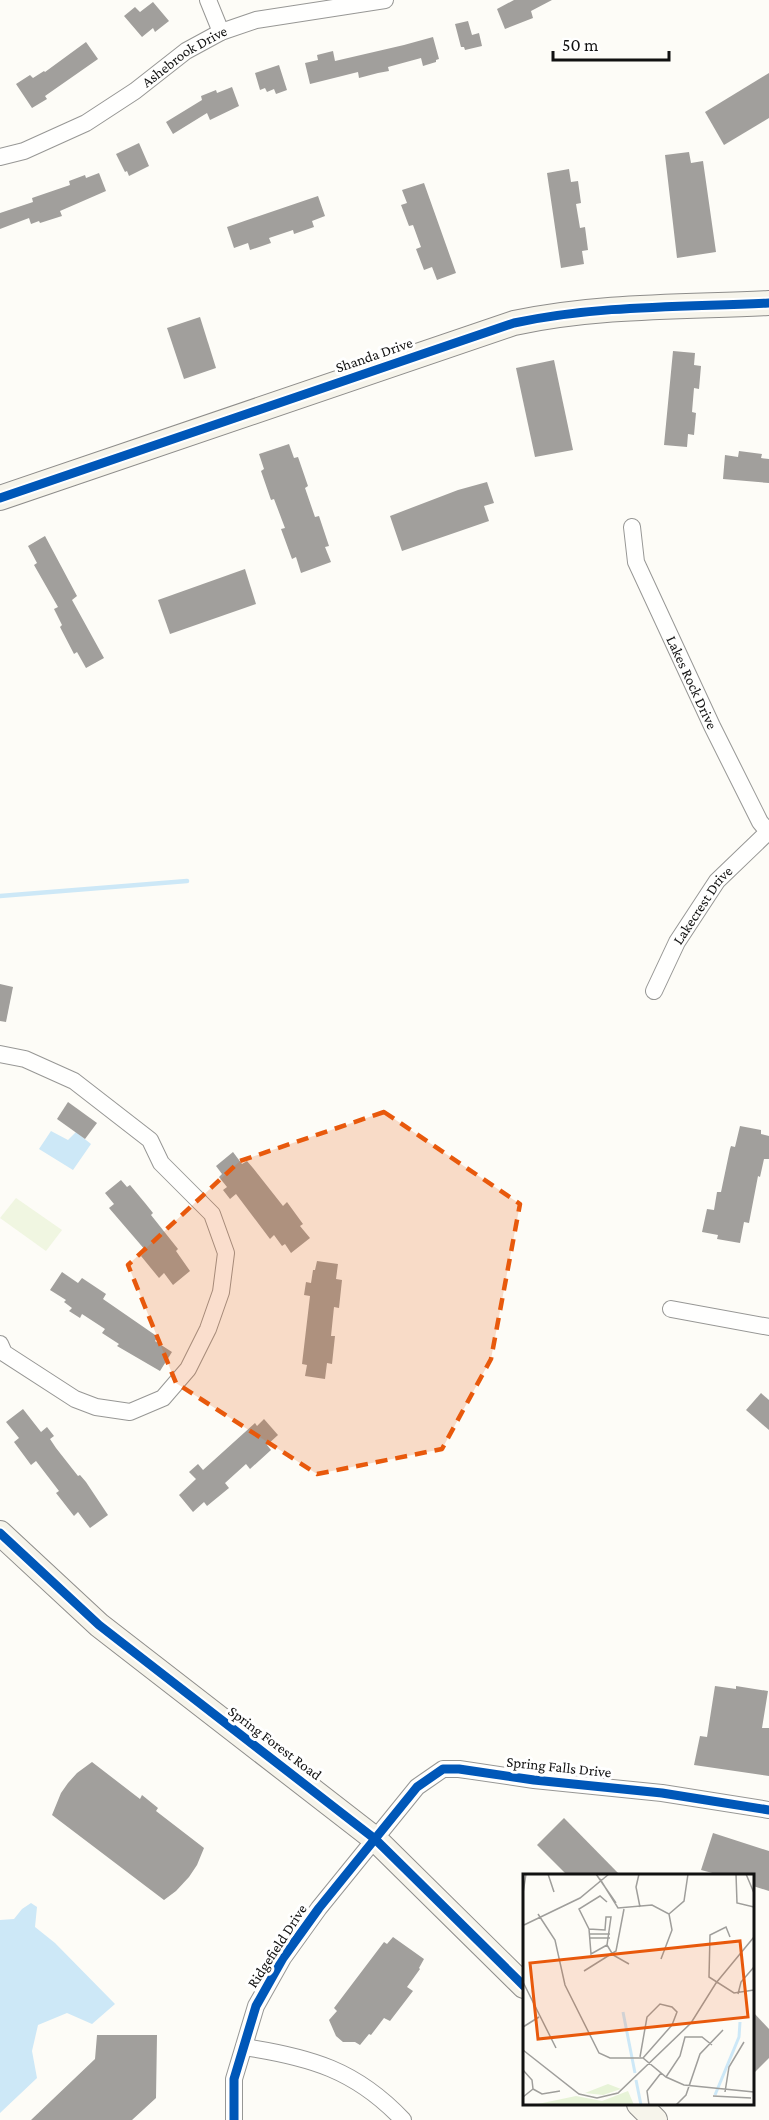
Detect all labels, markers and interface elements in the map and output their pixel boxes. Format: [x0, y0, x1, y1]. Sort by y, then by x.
street label: Ashebrook Drive [139, 22, 229, 90]
scale bar [553, 24, 668, 62]
text: 50 m [562, 35, 599, 55]
street label: Shanda Drive [333, 334, 415, 376]
street label: Lakes Rock Drive [663, 633, 721, 732]
street label: Lakecrest Drive [670, 862, 736, 947]
street label: Spring Forest Road [225, 1703, 325, 1784]
street label: Spring Falls Drive [506, 1754, 613, 1782]
inset map [523, 1874, 754, 2105]
street label: Ridgefield Drive [244, 1901, 311, 1991]

